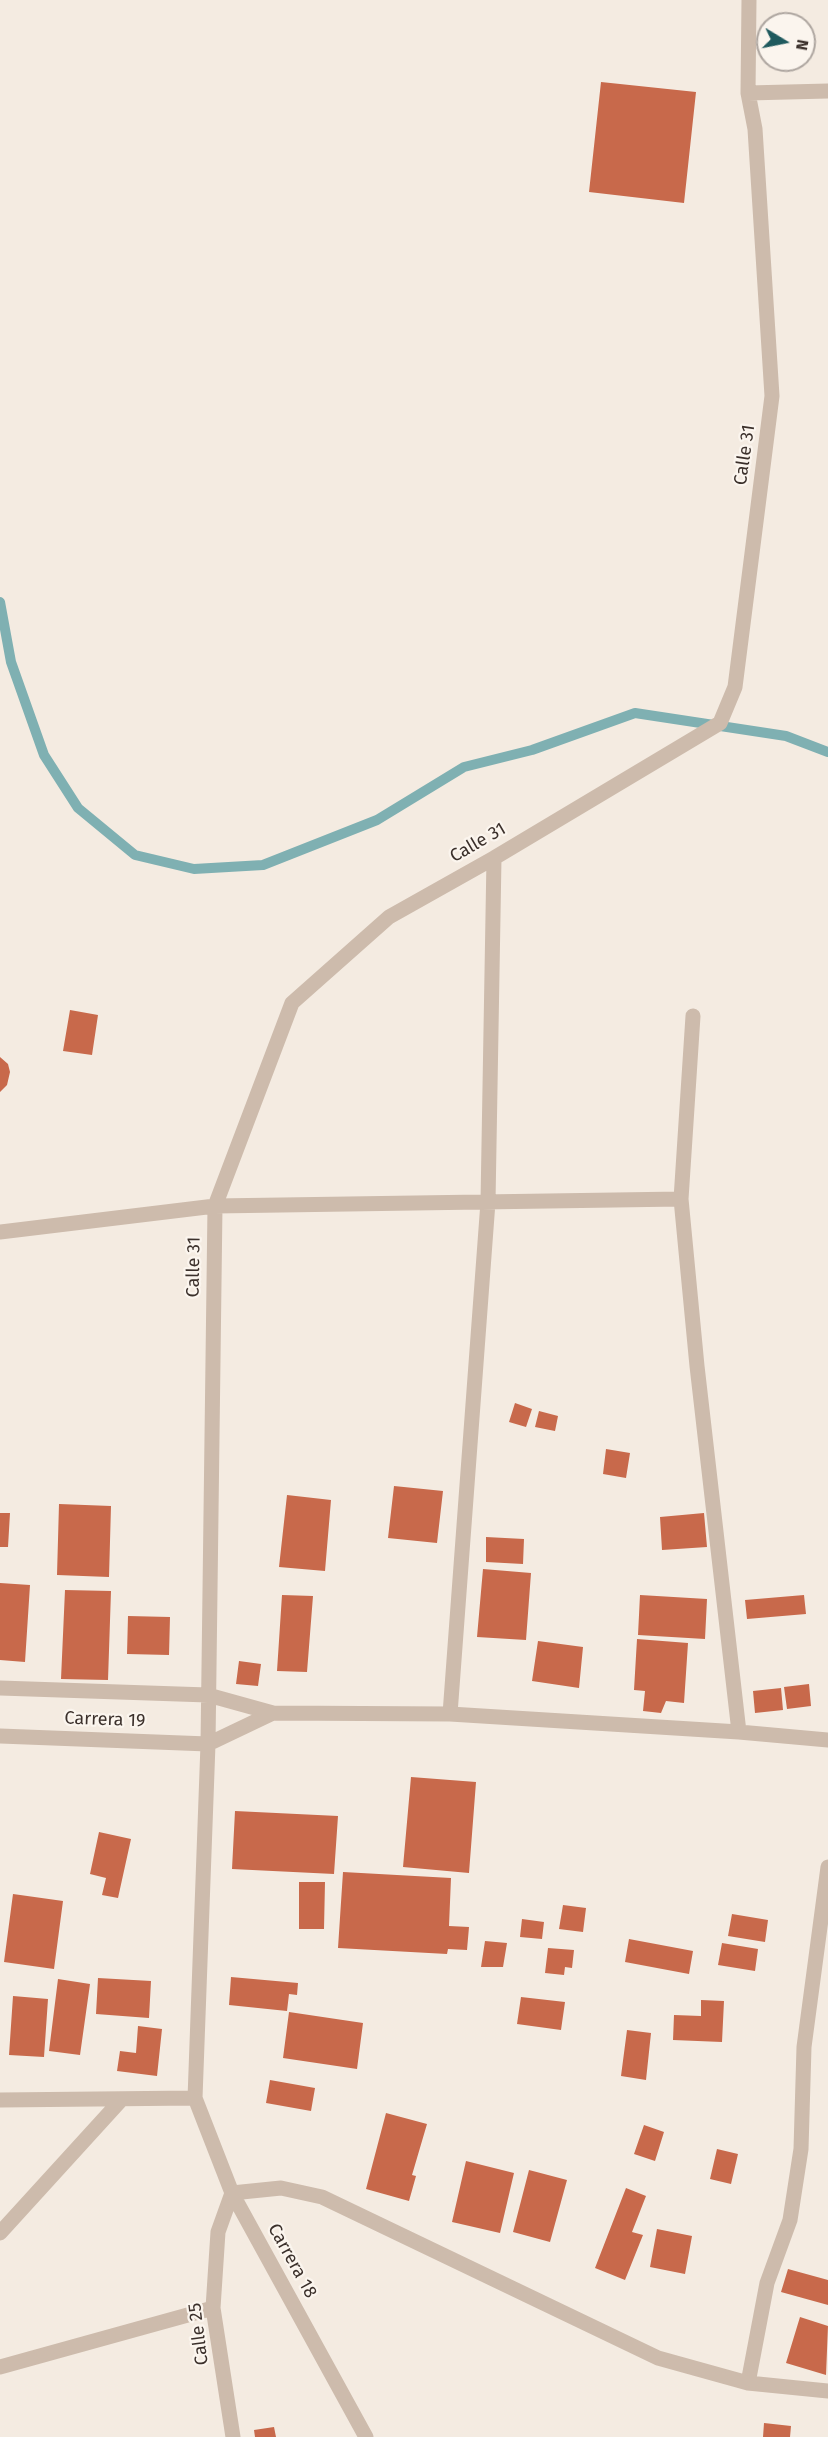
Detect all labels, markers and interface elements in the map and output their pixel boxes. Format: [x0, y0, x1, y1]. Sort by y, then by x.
north arrow [756, 12, 816, 72]
text: N [792, 38, 813, 52]
street label: Calle 31 [730, 423, 760, 487]
street label: Calle 31 [446, 818, 510, 868]
street label: Calle 31 [183, 1236, 205, 1298]
street label: Carrera 19 [64, 1708, 146, 1732]
street label: Carrera 18 [263, 2220, 321, 2302]
street label: Calle 25 [184, 2302, 214, 2366]

